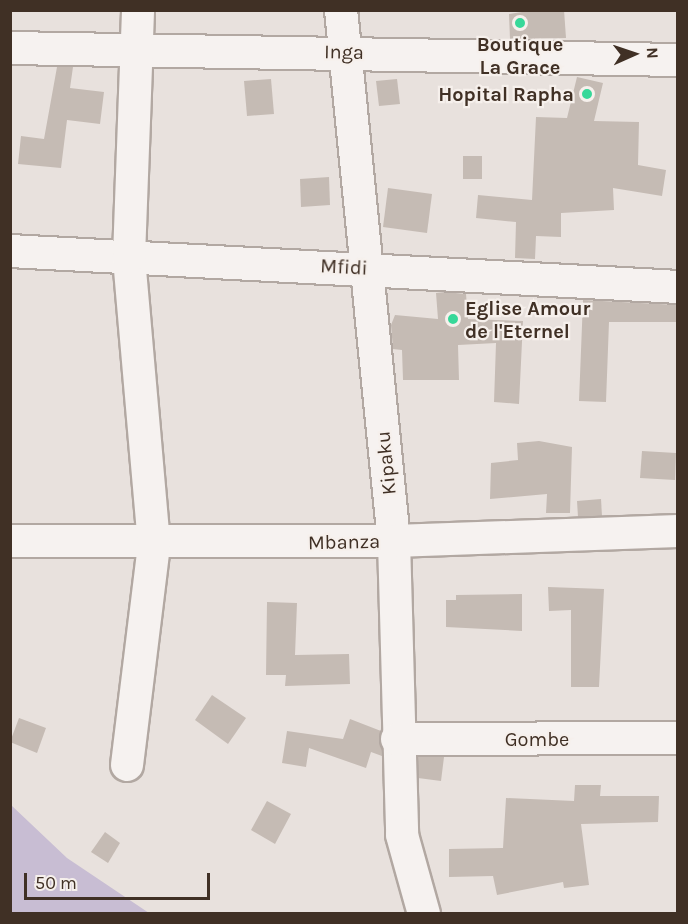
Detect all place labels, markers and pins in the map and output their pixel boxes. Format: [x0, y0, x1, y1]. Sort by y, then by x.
marker: Boutique La Grace [513, 16, 527, 30]
place label: Boutique La Grace [477, 33, 563, 80]
place label: Hopital Rapha [438, 82, 574, 106]
marker: Hopital Rapha [578, 85, 596, 103]
place label: Eglise Amour de l'Eternel [465, 296, 590, 343]
marker: Eglise Amour de l'Eternel [446, 312, 460, 326]

